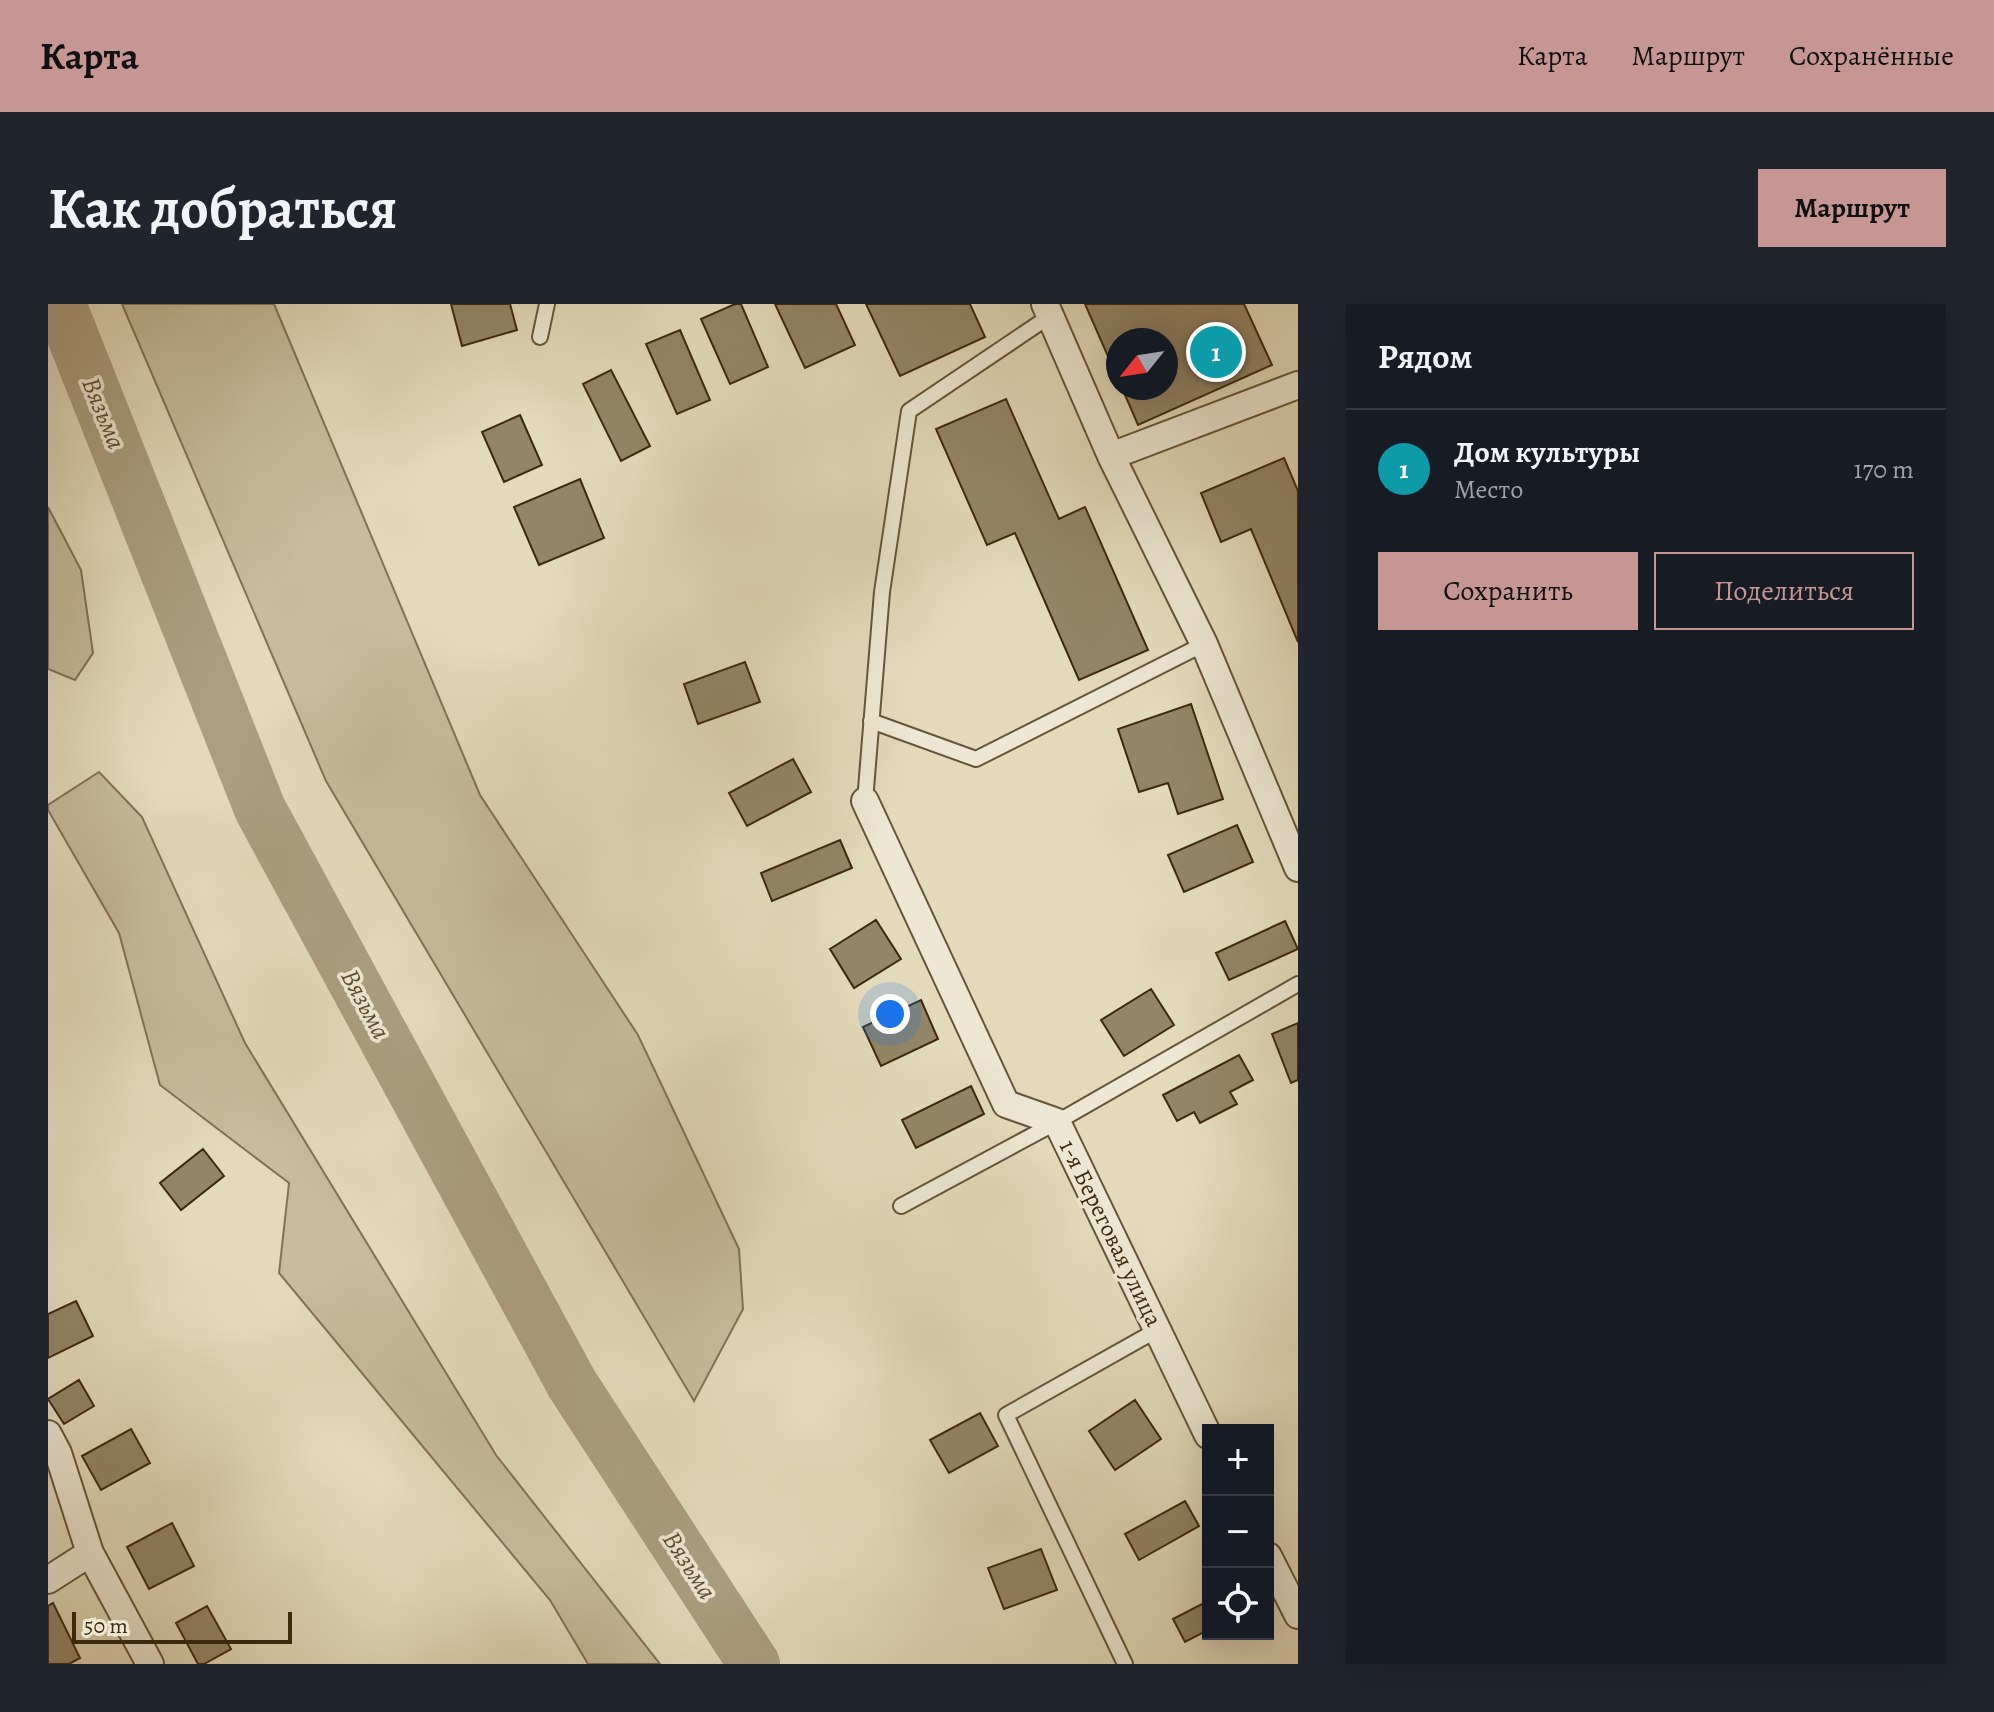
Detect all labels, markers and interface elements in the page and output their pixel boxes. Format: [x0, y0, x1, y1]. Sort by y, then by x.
text: Карта [40, 30, 139, 82]
text: Карта [1517, 37, 1588, 75]
text: Маршрут [1632, 37, 1745, 75]
text: Сохранённые [1789, 37, 1954, 75]
button: Маршрут [1758, 169, 1946, 247]
text: Как добраться [48, 170, 397, 246]
pin: 1 [1190, 322, 1242, 382]
north arrow [1106, 328, 1178, 400]
text: Рядом [1378, 333, 1472, 380]
water label: Вязьма [73, 372, 134, 454]
text: Дом культуры [1454, 432, 1640, 472]
text: 1 [1399, 452, 1409, 487]
text: 170 m [1854, 452, 1914, 487]
text: Место [1454, 472, 1523, 507]
button: Сохранить [1378, 552, 1638, 630]
button: Поделиться [1654, 552, 1914, 630]
water label: Вязьма [333, 963, 399, 1045]
your location [870, 994, 910, 1034]
street label: 1-я Береговая улица [1052, 1134, 1170, 1332]
map controls [1202, 1424, 1274, 1640]
button: + [1202, 1424, 1274, 1496]
button: − [1202, 1496, 1274, 1568]
water label: Вязьма [655, 1524, 725, 1606]
button: locate [1202, 1568, 1274, 1640]
scale bar [72, 1608, 292, 1644]
text: 50 m [84, 1611, 128, 1641]

